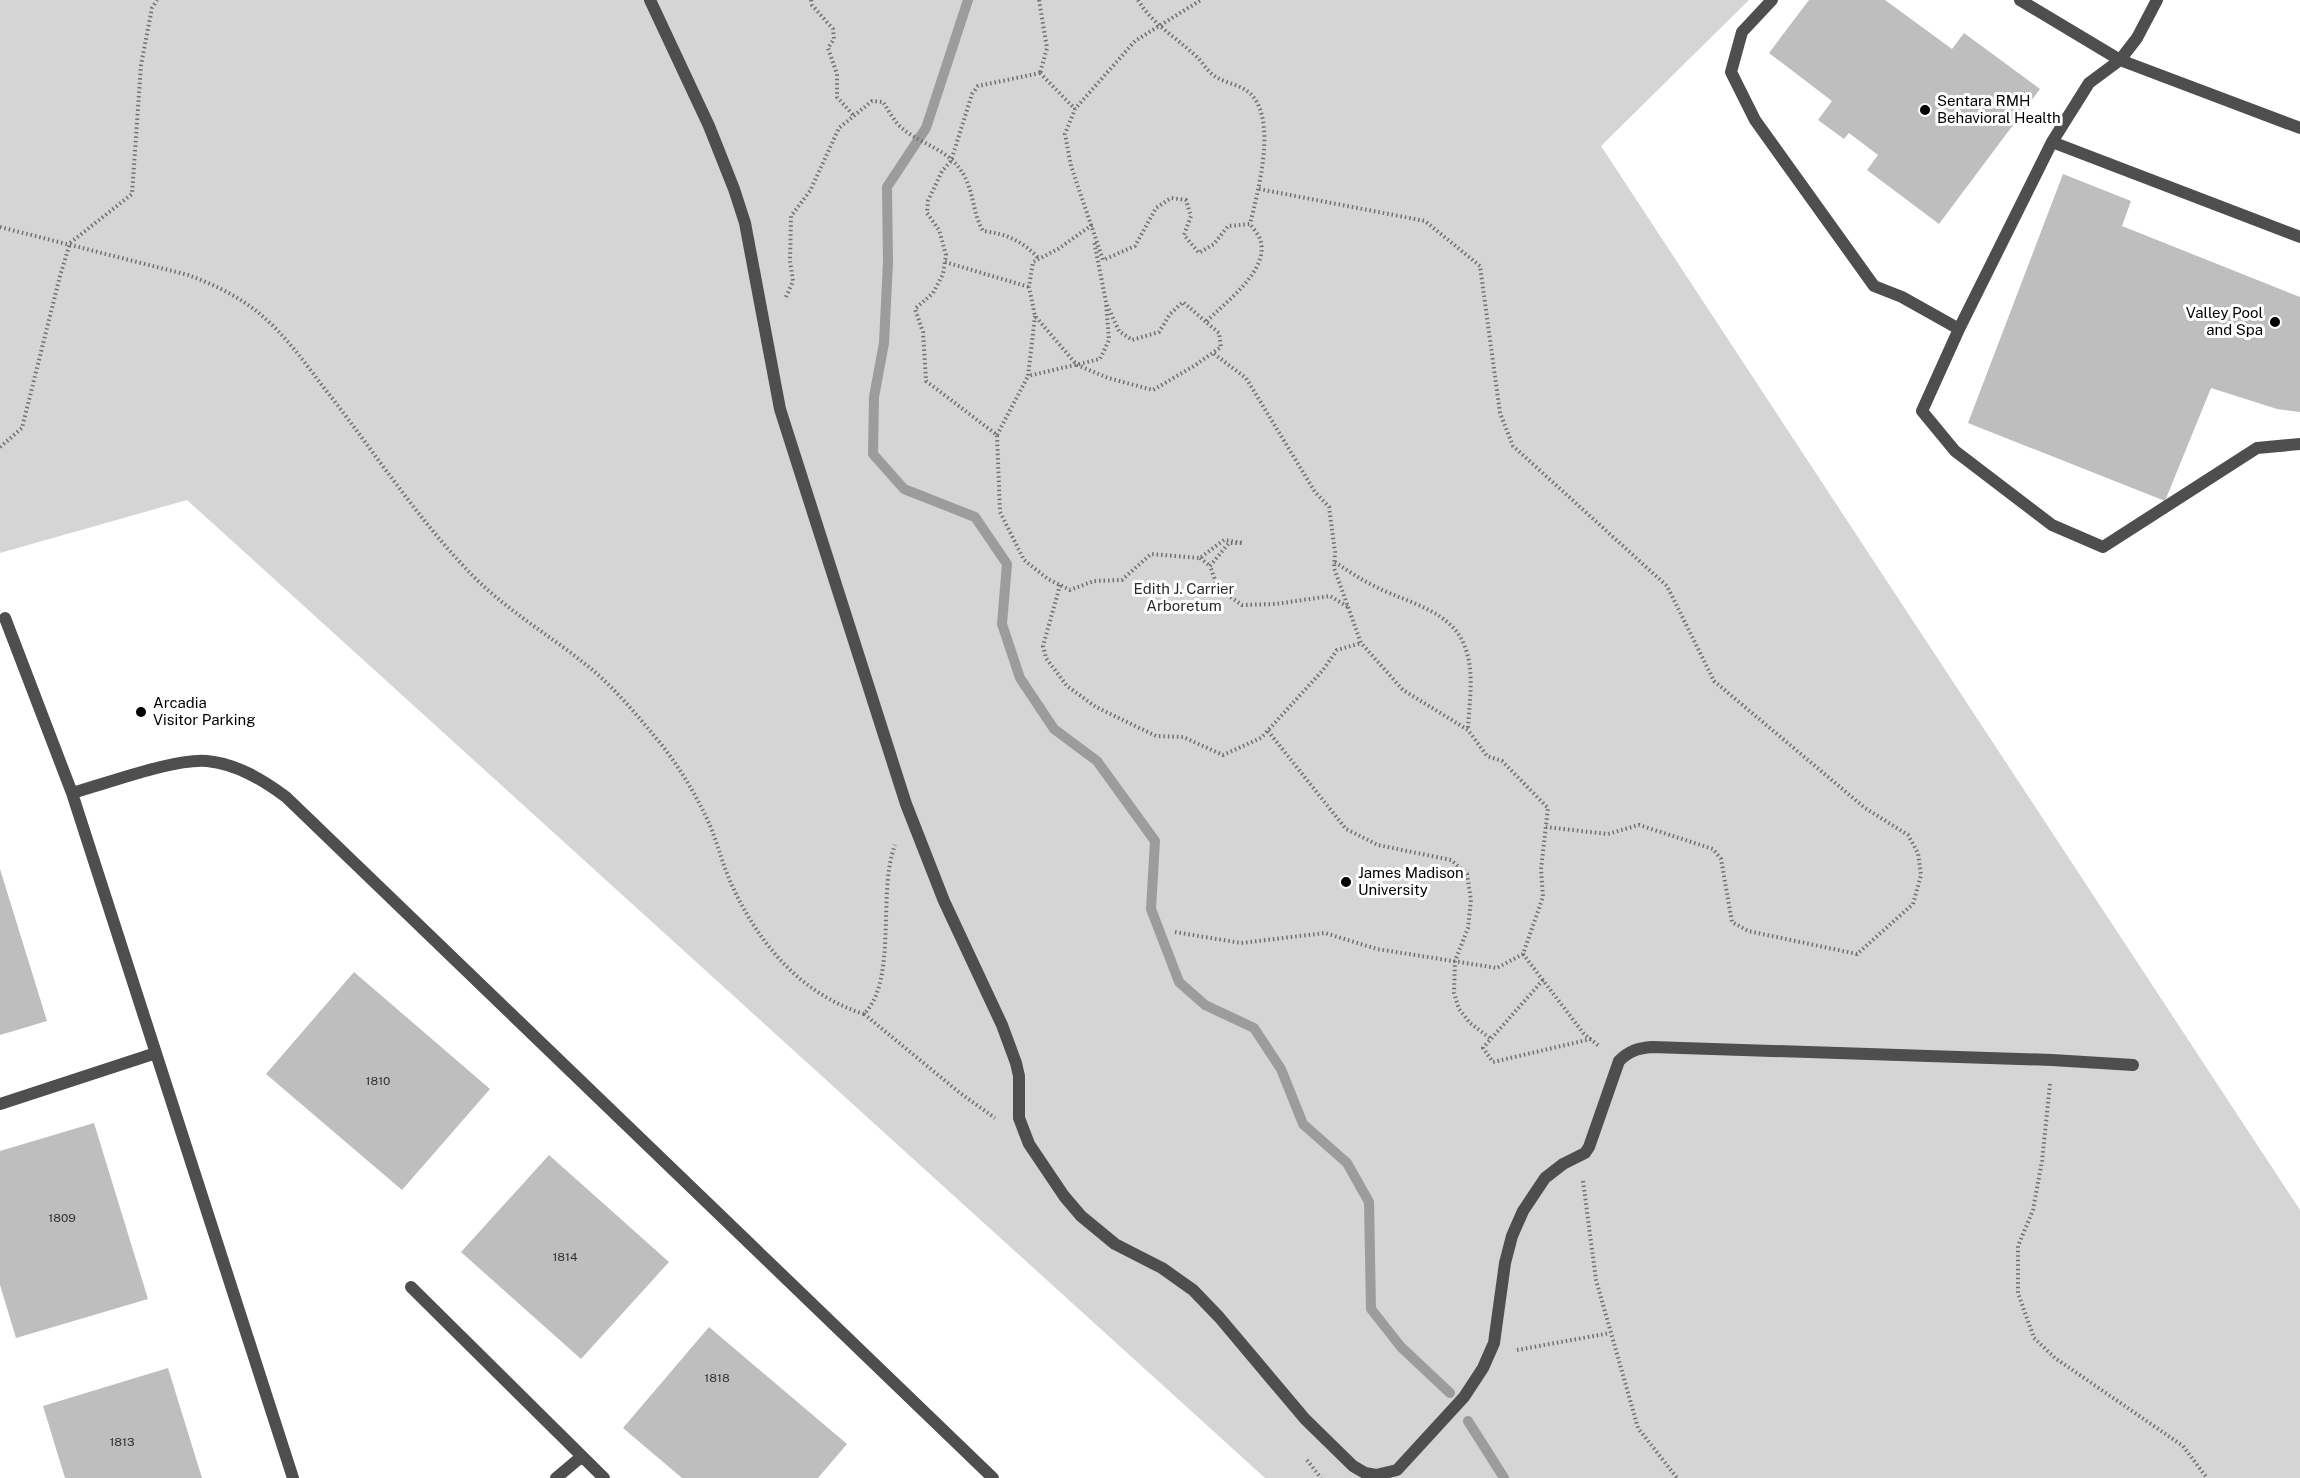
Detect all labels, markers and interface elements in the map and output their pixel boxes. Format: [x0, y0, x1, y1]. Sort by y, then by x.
place label: Sentara RMH Behavioral Health [1937, 92, 2061, 126]
marker: Sentara RMH Behavioral Health [1918, 103, 1932, 117]
place label: Valley Pool and Spa [2186, 304, 2263, 338]
marker: Valley Pool and Spa [2268, 315, 2282, 329]
park label: Edith J. Carrier Arboretum [1134, 580, 1235, 614]
place label: Arcadia Visitor Parking [153, 694, 256, 728]
marker: Arcadia Visitor Parking [134, 705, 148, 719]
place label: James Madison University [1358, 864, 1464, 898]
marker: James Madison University [1339, 875, 1353, 889]
house number: 1810 [366, 1074, 390, 1088]
house number: 1809 [48, 1211, 76, 1225]
house number: 1814 [552, 1250, 578, 1264]
house number: 1818 [704, 1371, 730, 1385]
house number: 1813 [109, 1435, 135, 1449]

